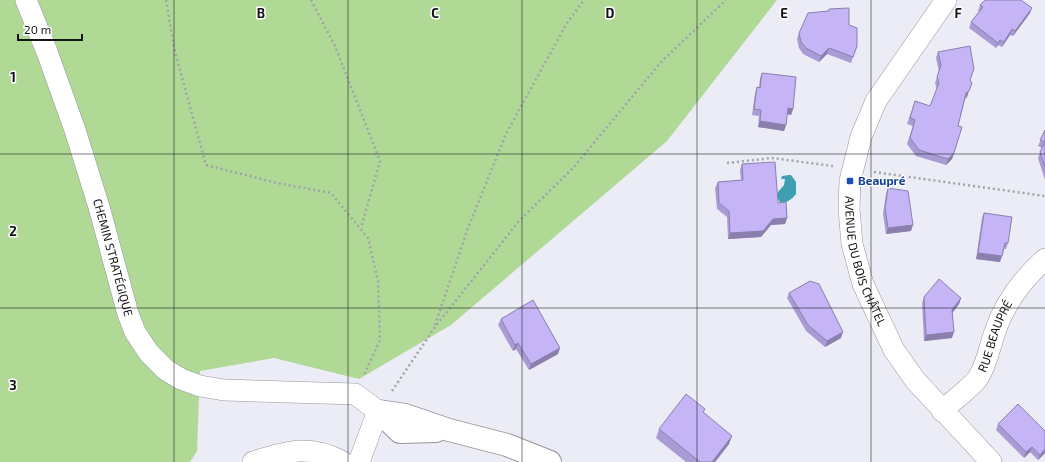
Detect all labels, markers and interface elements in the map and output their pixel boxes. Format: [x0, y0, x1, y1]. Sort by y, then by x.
text: B [257, 5, 265, 21]
text: C [431, 5, 439, 21]
text: D [606, 5, 615, 21]
text: E [780, 5, 788, 21]
text: F [954, 5, 962, 21]
scale bar [18, 16, 82, 42]
text: 20 m [24, 22, 51, 36]
text: 1 [10, 69, 16, 85]
place label: Beaupré [858, 173, 906, 187]
marker: Beaupré [845, 176, 855, 186]
street label: AVENUE DU BOIS CHÂTEL [843, 196, 890, 328]
street label: CHEMIN STRATÉGIQUE [91, 197, 136, 318]
text: 2 [9, 223, 17, 239]
street label: RUE BEAUPRÉ [974, 297, 1015, 374]
text: 3 [9, 377, 17, 393]

